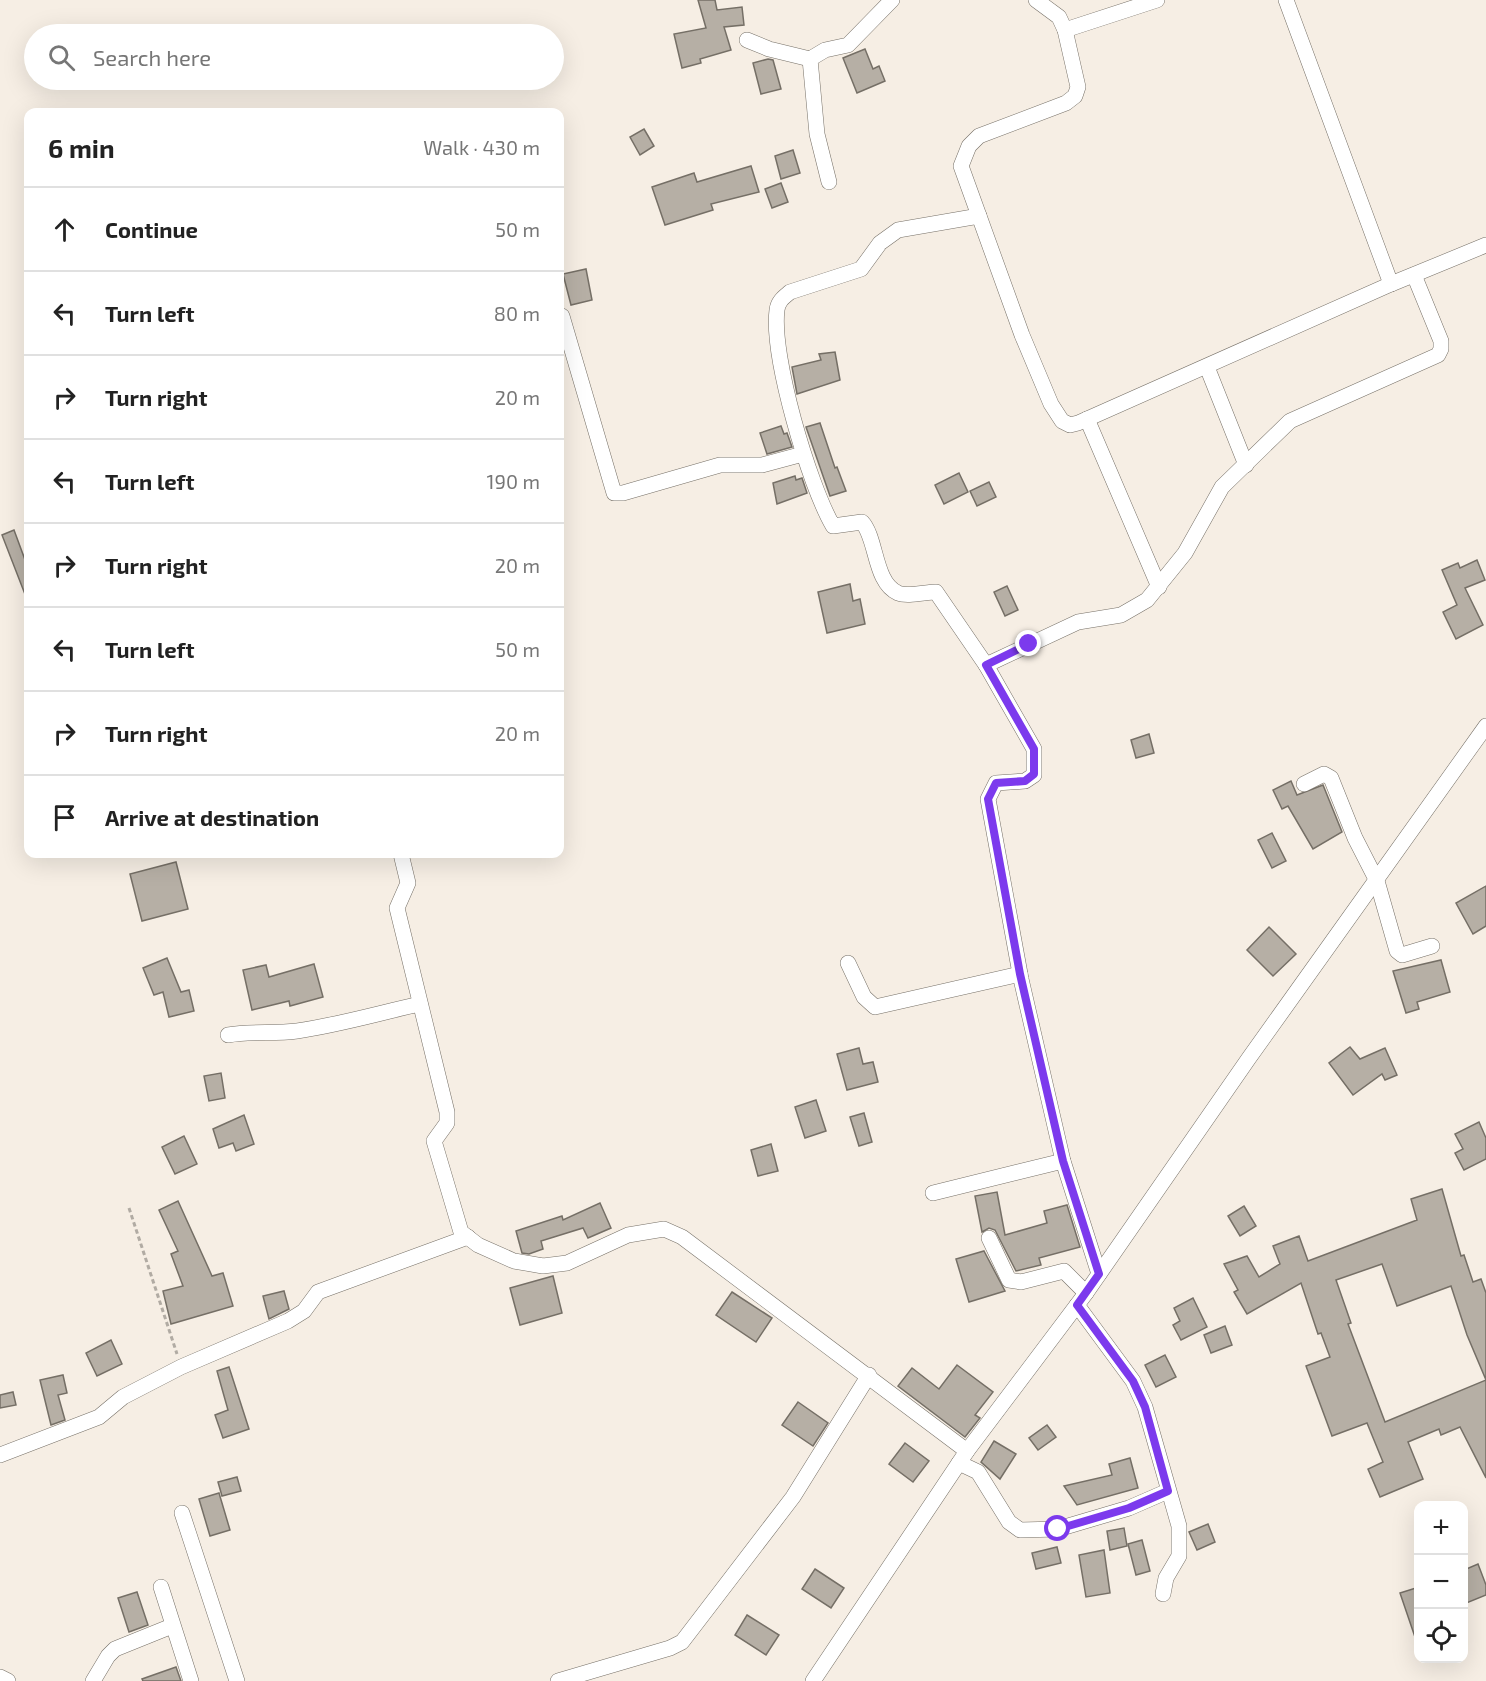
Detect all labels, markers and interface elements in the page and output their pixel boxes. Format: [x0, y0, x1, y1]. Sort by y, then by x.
search box [24, 24, 564, 90]
icon: search [45, 41, 78, 74]
text: Search here [93, 44, 211, 70]
text: 6 min [48, 132, 115, 163]
text: Walk · 430 m [423, 135, 540, 159]
icon: ahead [48, 213, 81, 246]
text: Continue [105, 216, 198, 242]
text: 50 m [495, 217, 540, 241]
icon: left [48, 297, 81, 330]
text: Turn left [105, 300, 194, 326]
text: 80 m [494, 301, 540, 325]
icon: right [48, 381, 81, 414]
text: Turn right [105, 384, 207, 410]
text: 20 m [495, 385, 540, 409]
icon: left [48, 465, 81, 498]
text: Turn left [105, 468, 194, 494]
text: 190 m [487, 469, 540, 493]
icon: right [48, 549, 81, 582]
text: Turn right [105, 552, 207, 578]
text: 20 m [495, 553, 540, 577]
route end [1015, 630, 1041, 656]
icon: left [48, 633, 81, 666]
text: Turn left [105, 636, 194, 662]
text: 50 m [495, 637, 540, 661]
icon: right [48, 717, 81, 750]
text: Turn right [105, 720, 207, 746]
text: 20 m [495, 721, 540, 745]
icon: arrive [48, 801, 81, 834]
text: Arrive at destination [105, 804, 319, 830]
map controls [1414, 1501, 1468, 1663]
button: + [1414, 1501, 1468, 1555]
route start [1044, 1515, 1070, 1541]
button: − [1414, 1555, 1468, 1609]
button: locate [1414, 1609, 1468, 1663]

